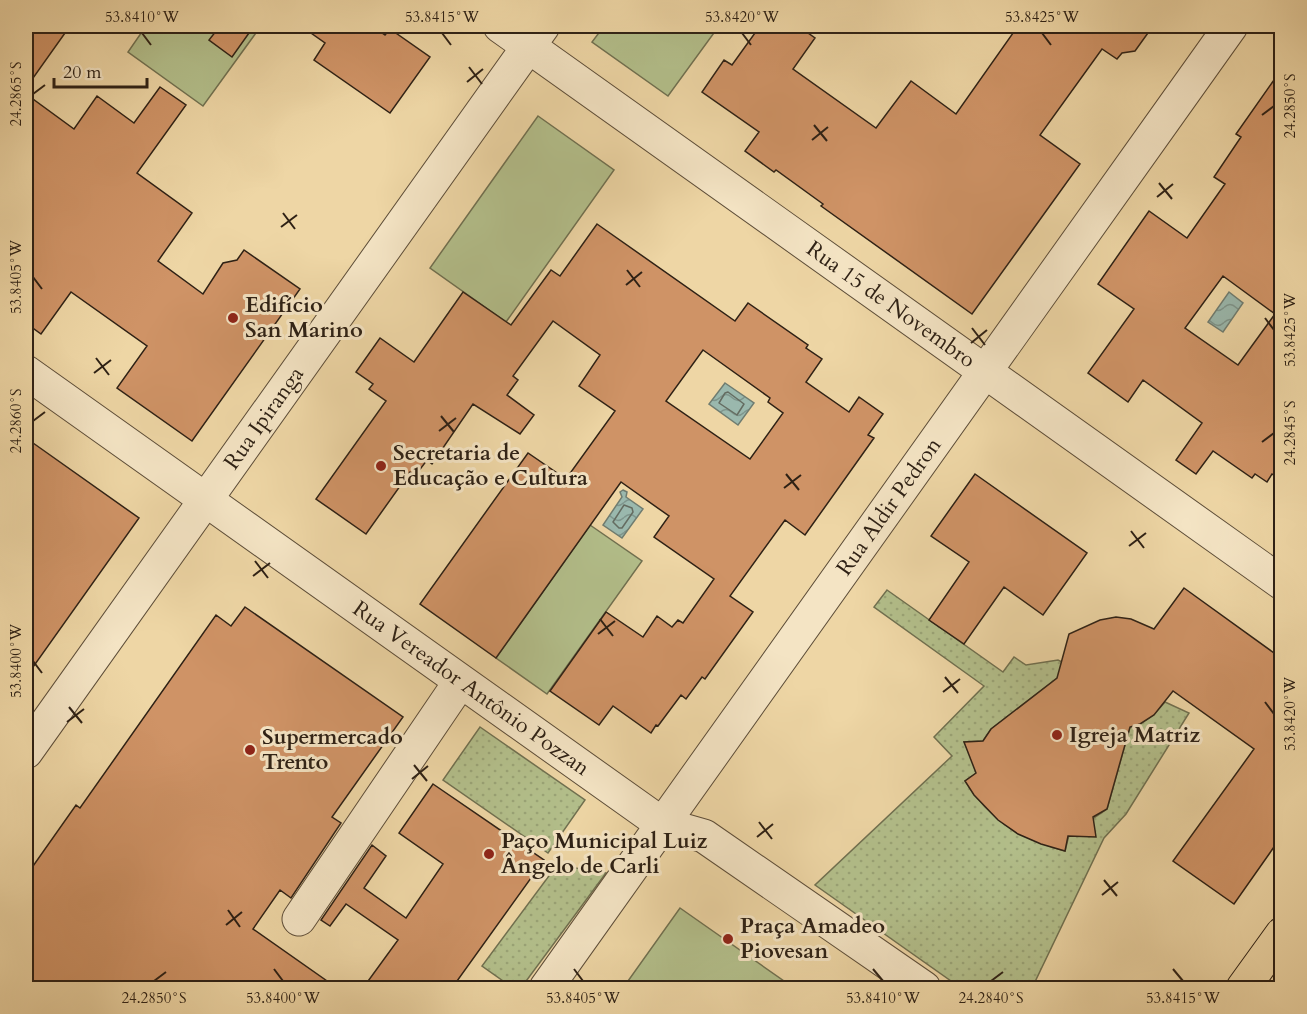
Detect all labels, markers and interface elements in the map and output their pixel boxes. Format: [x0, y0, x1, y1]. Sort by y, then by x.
text: 53.8410°W [105, 7, 180, 27]
text: 53.8415°W [405, 7, 480, 27]
text: 53.8420°W [705, 7, 780, 27]
text: 53.8425°W [1005, 7, 1080, 27]
scale bar [54, 51, 147, 89]
text: 20 m [63, 60, 102, 85]
text: 24.2865°S [6, 61, 26, 127]
text: 24.2850°S [1280, 73, 1300, 139]
street label: Rua 15 de Novembro [800, 234, 982, 375]
text: 53.8405°W [6, 239, 26, 314]
place label: Edifício San Marino [245, 290, 363, 345]
text: 53.8425°W [1280, 292, 1300, 367]
marker: Edifício San Marino [226, 311, 240, 325]
street label: Rua Ipiranga [217, 360, 311, 476]
text: 24.2860°S [6, 388, 26, 454]
text: 24.2845°S [1280, 400, 1300, 466]
street label: Rua Aldir Pedron [829, 431, 949, 582]
place label: Secretaria de Educação e Cultura [393, 438, 588, 493]
marker: Secretaria de Educação e Cultura [374, 459, 388, 473]
street label: Rua Vereador Antônio Pozzan [347, 594, 596, 783]
text: 53.8400°W [6, 623, 26, 698]
text: 53.8420°W [1280, 676, 1300, 751]
place label: Igreja Matriz [1069, 720, 1200, 750]
place label: Supermercado Trento [262, 722, 403, 777]
marker: Igreja Matriz [1050, 728, 1064, 742]
marker: Supermercado Trento [243, 743, 257, 757]
place label: Paço Municipal Luiz Ângelo de Carli [501, 826, 708, 881]
marker: Paço Municipal Luiz Ângelo de Carli [482, 847, 496, 861]
place label: Praça Amadeo Piovesan [740, 911, 885, 966]
marker: Praça Amadeo Piovesan [721, 932, 735, 946]
text: 24.2850°S [121, 988, 187, 1008]
text: 53.8400°W [246, 988, 321, 1008]
text: 53.8405°W [546, 988, 621, 1008]
text: 53.8410°W [846, 988, 921, 1008]
text: 24.2840°S [958, 988, 1024, 1008]
text: 53.8415°W [1146, 988, 1221, 1008]

